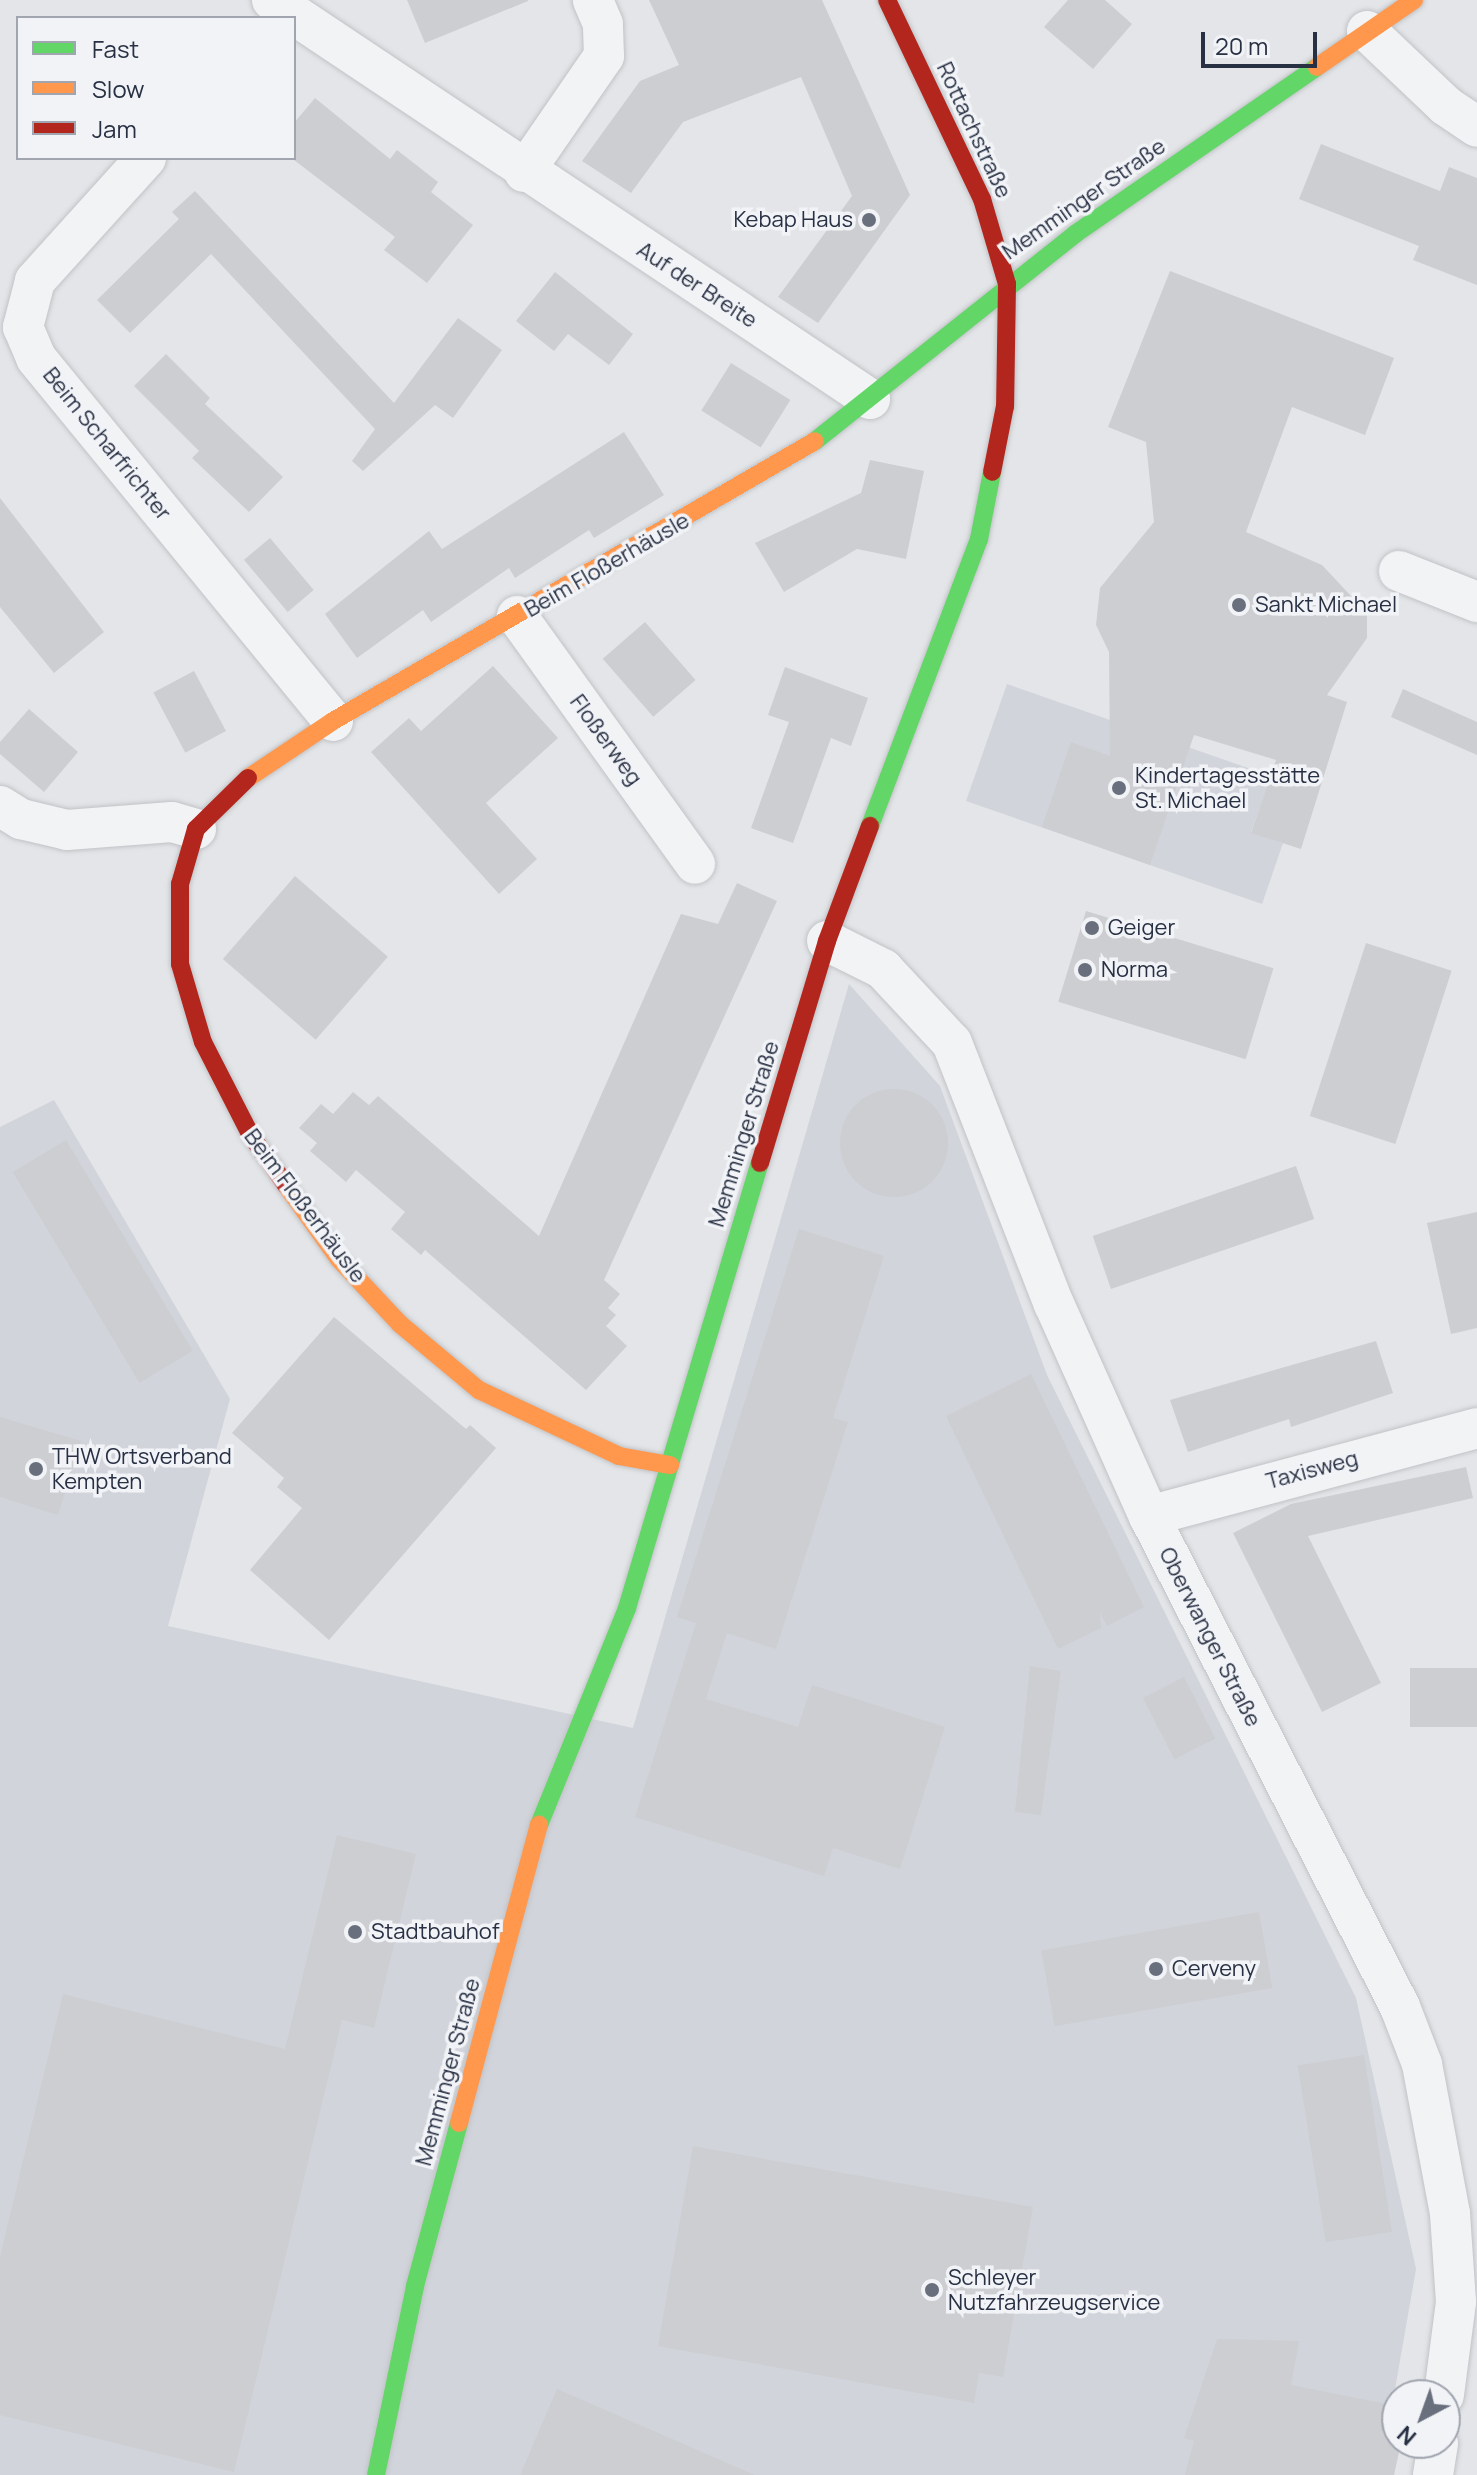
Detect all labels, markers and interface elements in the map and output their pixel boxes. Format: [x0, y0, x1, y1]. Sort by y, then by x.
legend [16, 16, 296, 160]
scale bar [1205, 16, 1321, 66]
text: 20 m [1215, 29, 1268, 62]
text: Fast [92, 32, 139, 65]
street label: Rottachstraße [931, 58, 1017, 202]
text: Slow [92, 72, 145, 105]
text: Jam [92, 112, 137, 145]
street label: Memminger Straße [997, 133, 1171, 265]
place label: Kebap Haus [733, 207, 853, 233]
marker: Kebap Haus [860, 211, 878, 229]
street label: Auf der Breite [632, 236, 762, 334]
street label: Beim Scharfrichter [37, 362, 177, 526]
street label: Beim Floßerhäusle [520, 507, 694, 623]
place label: Sankt Michael [1255, 592, 1397, 618]
marker: Sankt Michael [1230, 596, 1248, 614]
street label: Floßerweg [564, 690, 648, 790]
place label: Kindertagesstätte St. Michael [1135, 762, 1320, 814]
marker: Kindertagesstätte St. Michael [1110, 779, 1128, 797]
place label: Geiger [1108, 915, 1175, 941]
marker: Geiger [1083, 919, 1101, 937]
place label: Norma [1101, 957, 1168, 983]
marker: Norma [1076, 961, 1094, 979]
street label: Memminger Straße [703, 1038, 785, 1230]
street label: Beim Floßerhäusle [239, 1124, 371, 1288]
place label: THW Ortsverband Kempten [52, 1443, 232, 1494]
street label: Taxisweg [1263, 1445, 1361, 1495]
marker: THW Ortsverband Kempten [27, 1460, 45, 1478]
street label: Oberwanger Straße [1153, 1543, 1267, 1731]
place label: Stadtbauhof [371, 1919, 500, 1945]
marker: Stadtbauhof [346, 1923, 364, 1941]
place label: Cerveny [1172, 1956, 1256, 1982]
marker: Cerveny [1147, 1960, 1165, 1978]
street label: Memminger Straße [410, 1975, 486, 2169]
place label: Schleyer Nutzfahrzeugservice [948, 2264, 1160, 2316]
marker: Schleyer Nutzfahrzeugservice [923, 2281, 941, 2299]
north arrow [1381, 2379, 1461, 2459]
text: N [1391, 2419, 1422, 2452]

